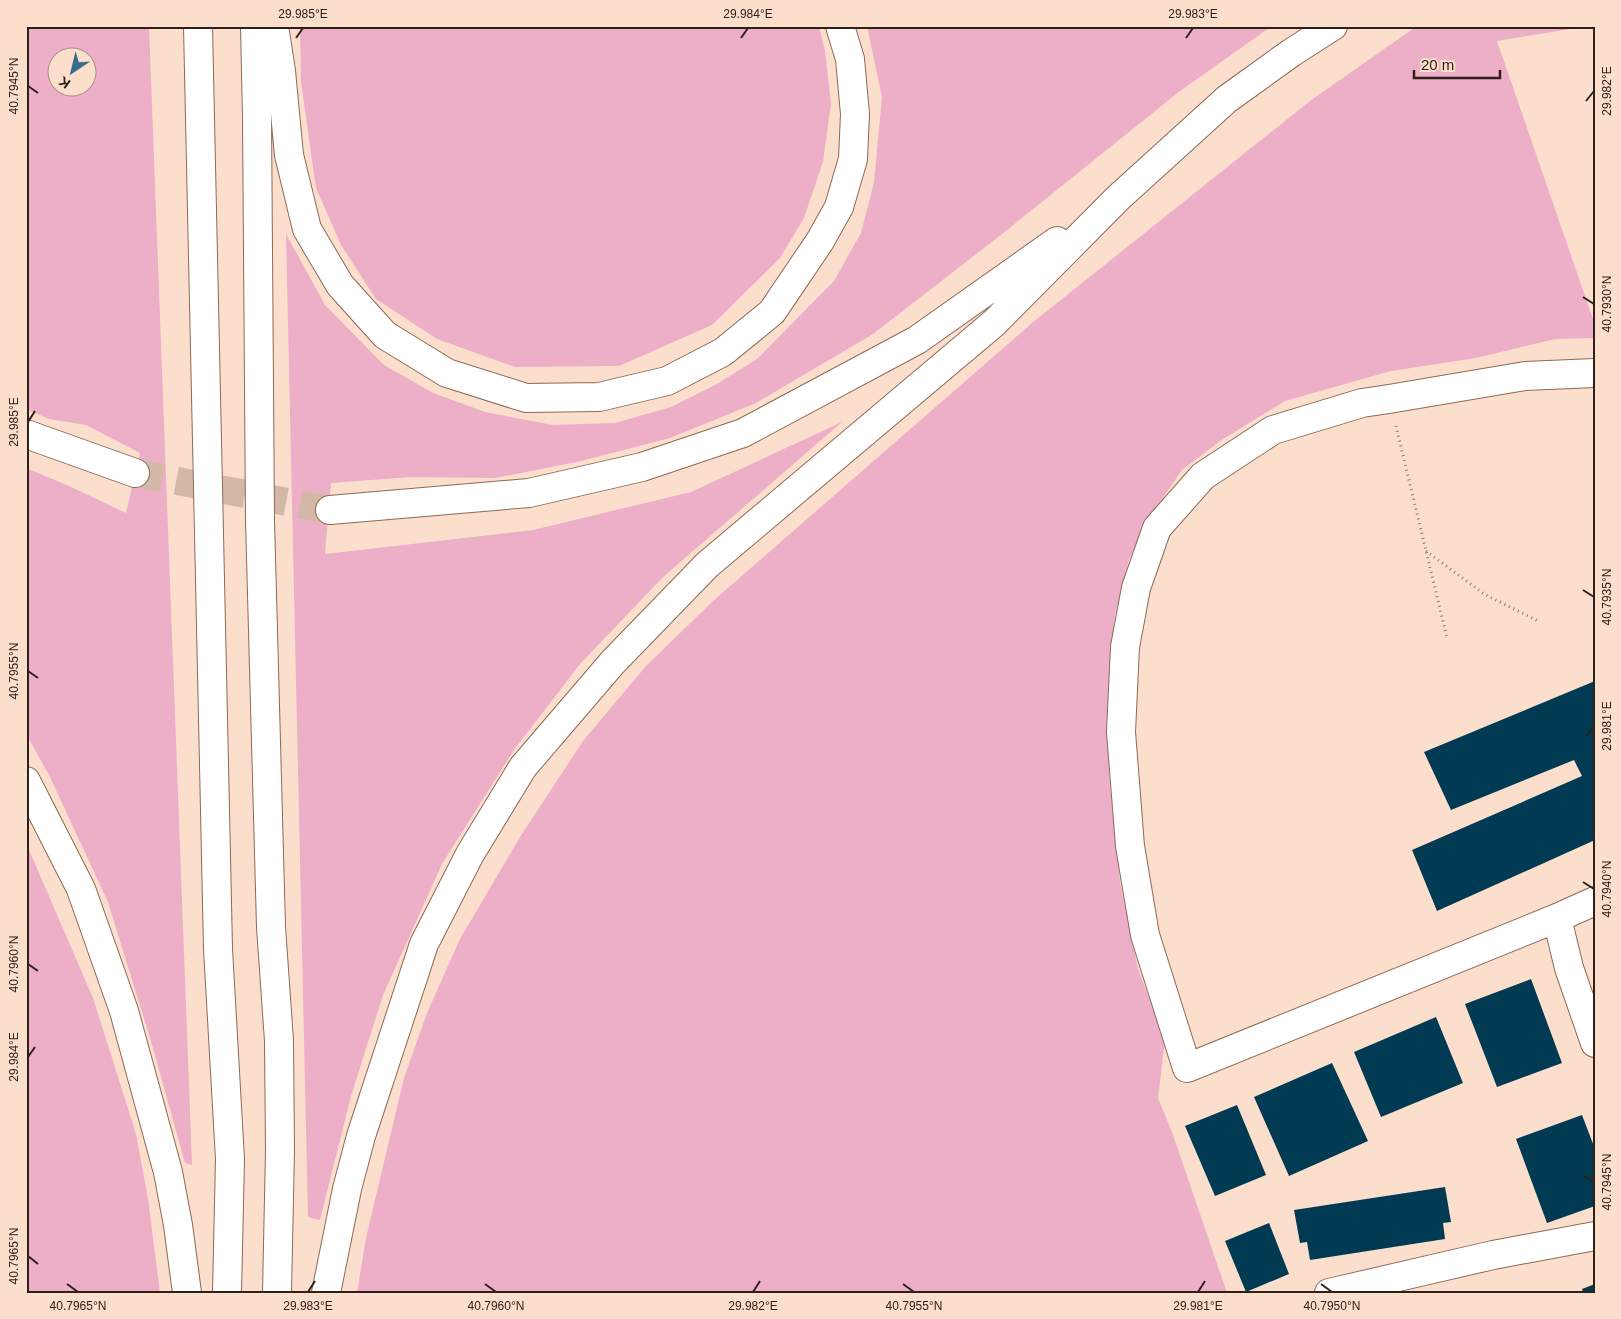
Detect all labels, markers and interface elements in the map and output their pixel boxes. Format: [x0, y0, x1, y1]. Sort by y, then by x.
text: 29.985°E [278, 7, 328, 21]
text: 29.984°E [723, 7, 773, 21]
text: 29.983°E [1168, 7, 1218, 21]
north arrow [48, 48, 98, 98]
scale bar [1414, 48, 1500, 80]
text: 20 m [1421, 56, 1454, 73]
text: 40.7945°N [7, 58, 21, 114]
text: 29.982°E [1600, 66, 1614, 116]
text: K [56, 73, 73, 92]
text: 40.7930°N [1600, 276, 1614, 332]
text: 29.985°E [7, 397, 21, 447]
text: 40.7935°N [1600, 569, 1614, 625]
text: 40.7955°N [7, 643, 21, 699]
text: 29.981°E [1600, 701, 1614, 751]
text: 40.7940°N [1600, 861, 1614, 917]
text: 40.7960°N [7, 936, 21, 992]
text: 29.984°E [7, 1032, 21, 1082]
text: 40.7945°N [1600, 1154, 1614, 1210]
text: 40.7965°N [7, 1228, 21, 1284]
text: 40.7965°N [50, 1299, 106, 1313]
text: 29.983°E [283, 1299, 333, 1313]
text: 40.7960°N [468, 1299, 524, 1313]
text: 29.982°E [728, 1299, 778, 1313]
text: 40.7955°N [886, 1299, 942, 1313]
text: 29.981°E [1173, 1299, 1223, 1313]
text: 40.7950°N [1304, 1299, 1360, 1313]

